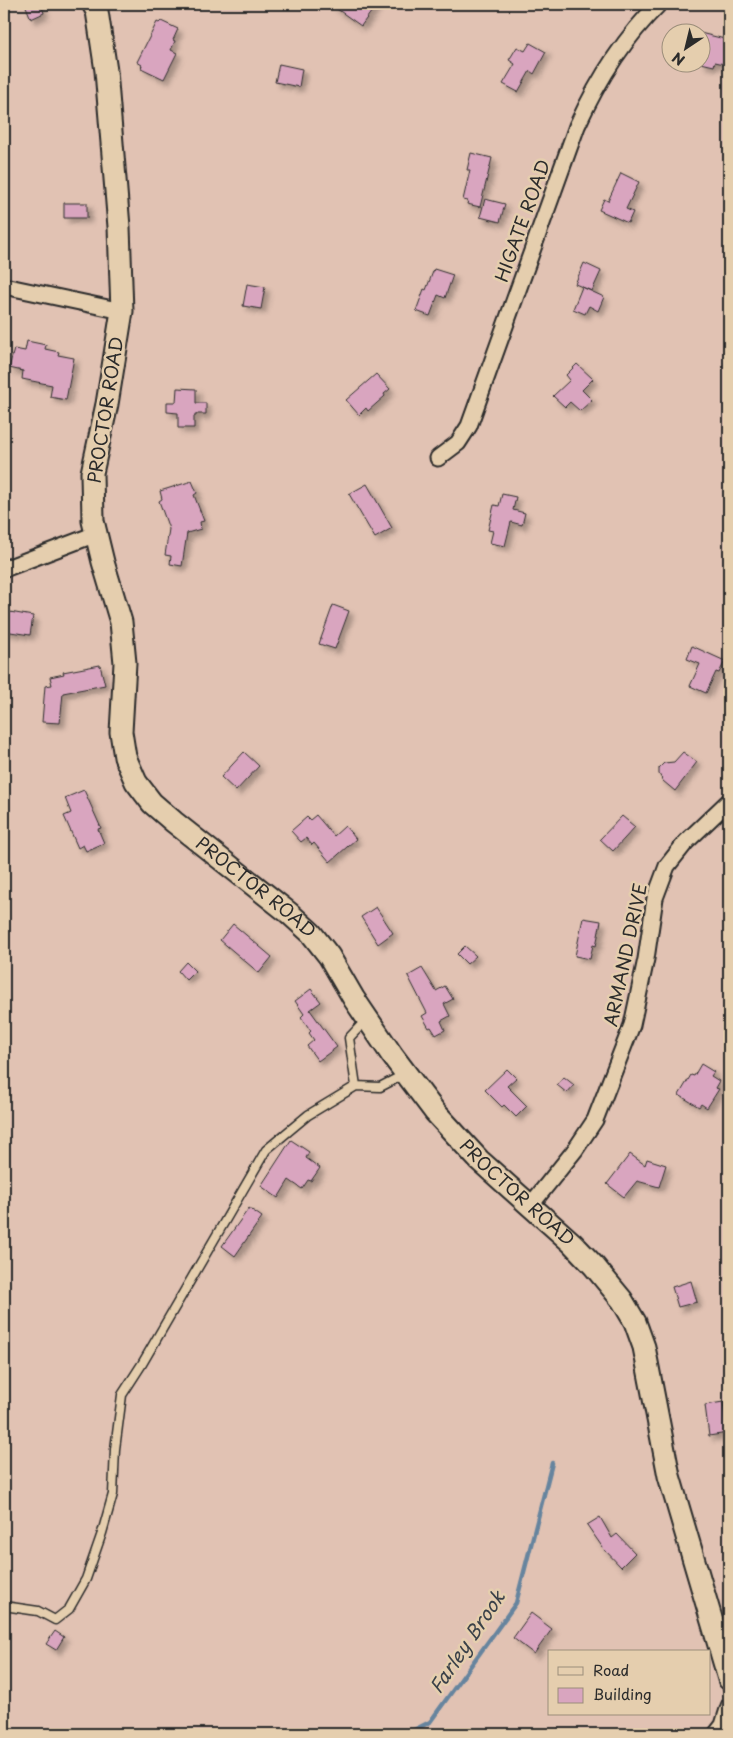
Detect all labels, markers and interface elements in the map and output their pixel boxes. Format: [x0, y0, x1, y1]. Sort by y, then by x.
north arrow [660, 22, 710, 72]
text: N [668, 47, 689, 71]
street label: HIGATE ROAD [487, 155, 556, 286]
street label: PROCTOR ROAD [80, 335, 129, 485]
street label: PROCTOR ROAD [191, 829, 323, 943]
street label: ARMAND DRIVE [596, 880, 653, 1029]
street label: PROCTOR ROAD [454, 1132, 582, 1252]
water label: Farley Brook [421, 1584, 512, 1698]
legend [548, 1650, 710, 1716]
text: Road [593, 1658, 629, 1681]
text: Building [593, 1682, 652, 1705]

